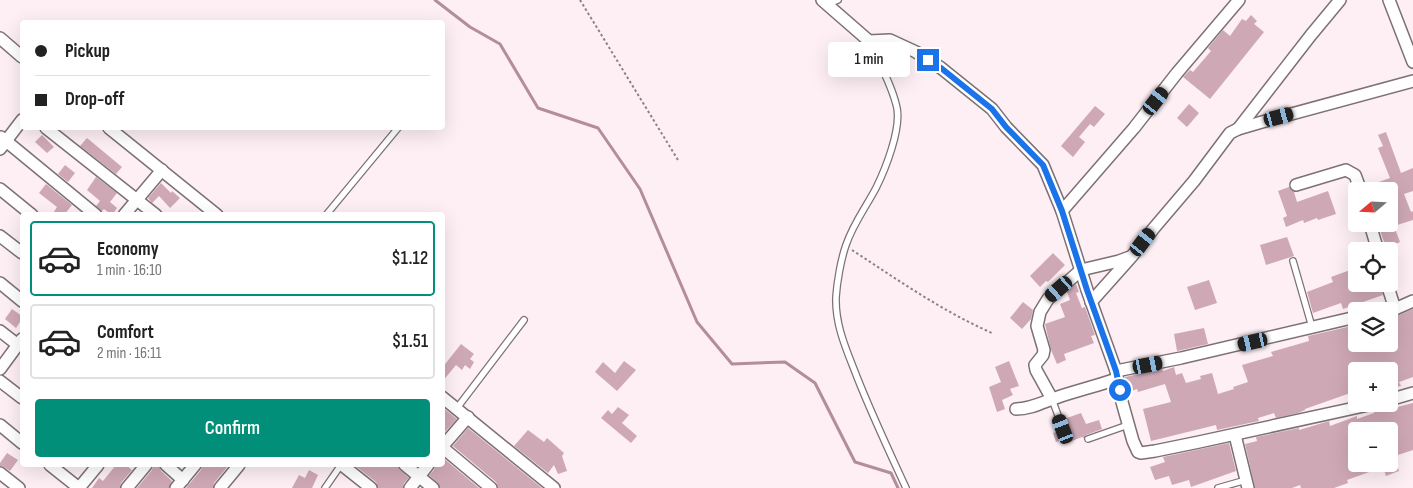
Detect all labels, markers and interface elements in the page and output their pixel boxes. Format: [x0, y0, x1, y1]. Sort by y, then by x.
text: Pickup [65, 40, 110, 63]
callout: 1 min [828, 42, 910, 78]
route end [917, 49, 939, 71]
text: 1 min [854, 50, 884, 69]
car [1140, 85, 1171, 117]
text: Drop-off [65, 88, 125, 111]
car [1262, 106, 1295, 128]
north arrow [1348, 182, 1398, 232]
map controls [1348, 182, 1398, 472]
car [1127, 226, 1158, 258]
icon: car [37, 236, 82, 281]
text: Economy [97, 238, 159, 261]
button: locate [1348, 242, 1398, 292]
text: $1.12 [391, 247, 428, 270]
text: 1 min · 16:10 [97, 261, 162, 280]
car [1042, 273, 1075, 305]
button: layers [1348, 302, 1398, 352]
icon: car [37, 319, 82, 364]
text: Comfort [97, 321, 154, 344]
text: $1.51 [392, 330, 428, 353]
car [1236, 331, 1269, 353]
text: 2 min · 16:11 [97, 344, 161, 363]
car [1131, 355, 1164, 375]
button: + [1348, 362, 1398, 412]
route start [1109, 379, 1131, 401]
button: Confirm [35, 399, 430, 457]
car [1050, 412, 1075, 446]
button: − [1348, 422, 1398, 472]

